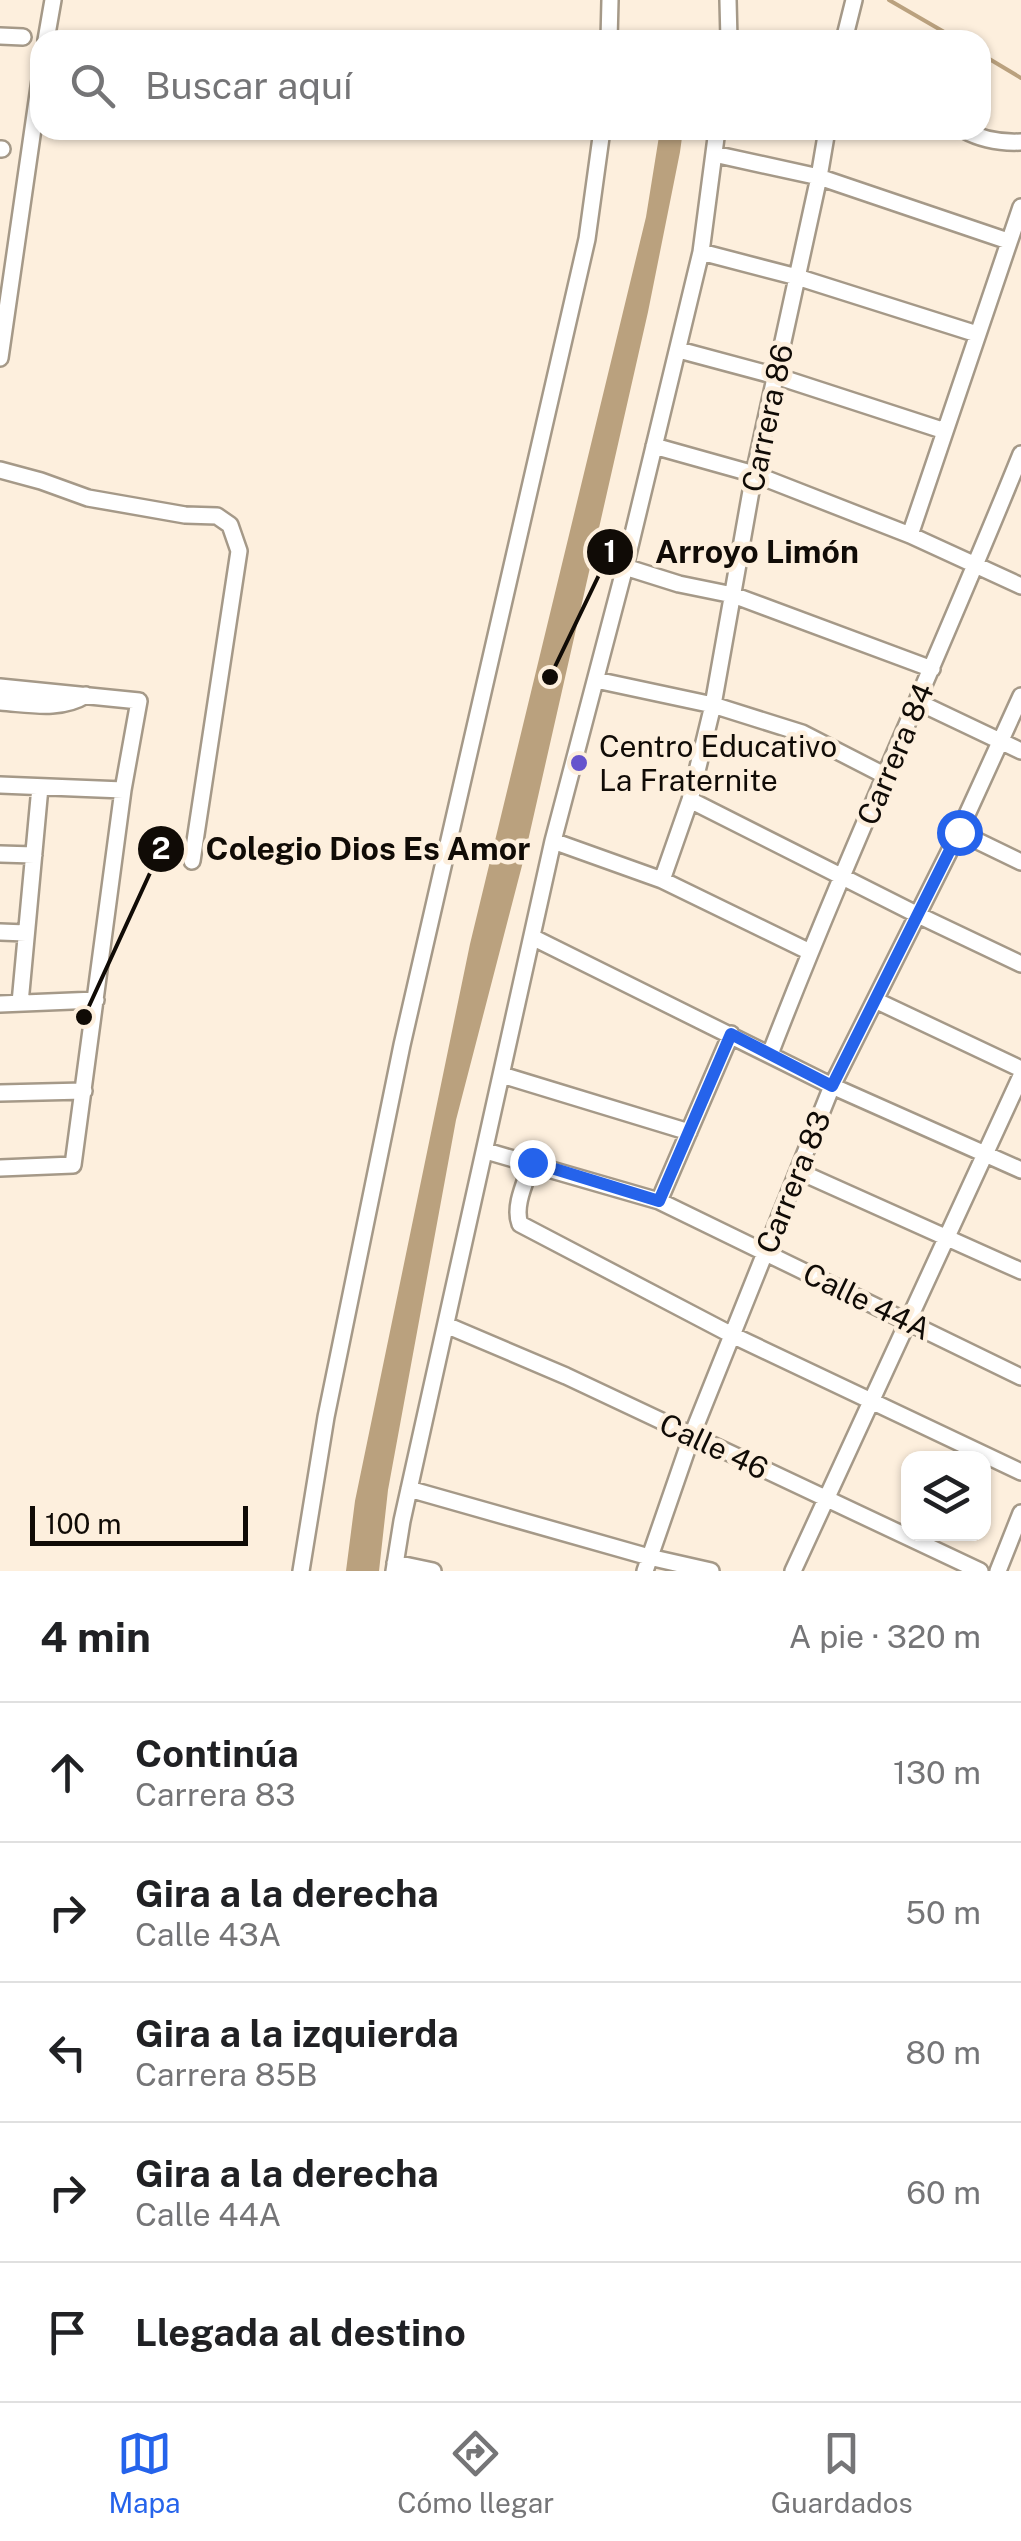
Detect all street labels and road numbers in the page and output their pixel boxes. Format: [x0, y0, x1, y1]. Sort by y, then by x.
street label: Carrera 86 [734, 341, 800, 495]
street label: Carrera 84 [849, 678, 941, 830]
street label: Carrera 83 [748, 1106, 838, 1258]
street label: Calle 44A [797, 1255, 937, 1347]
street label: Calle 46 [654, 1405, 774, 1487]

